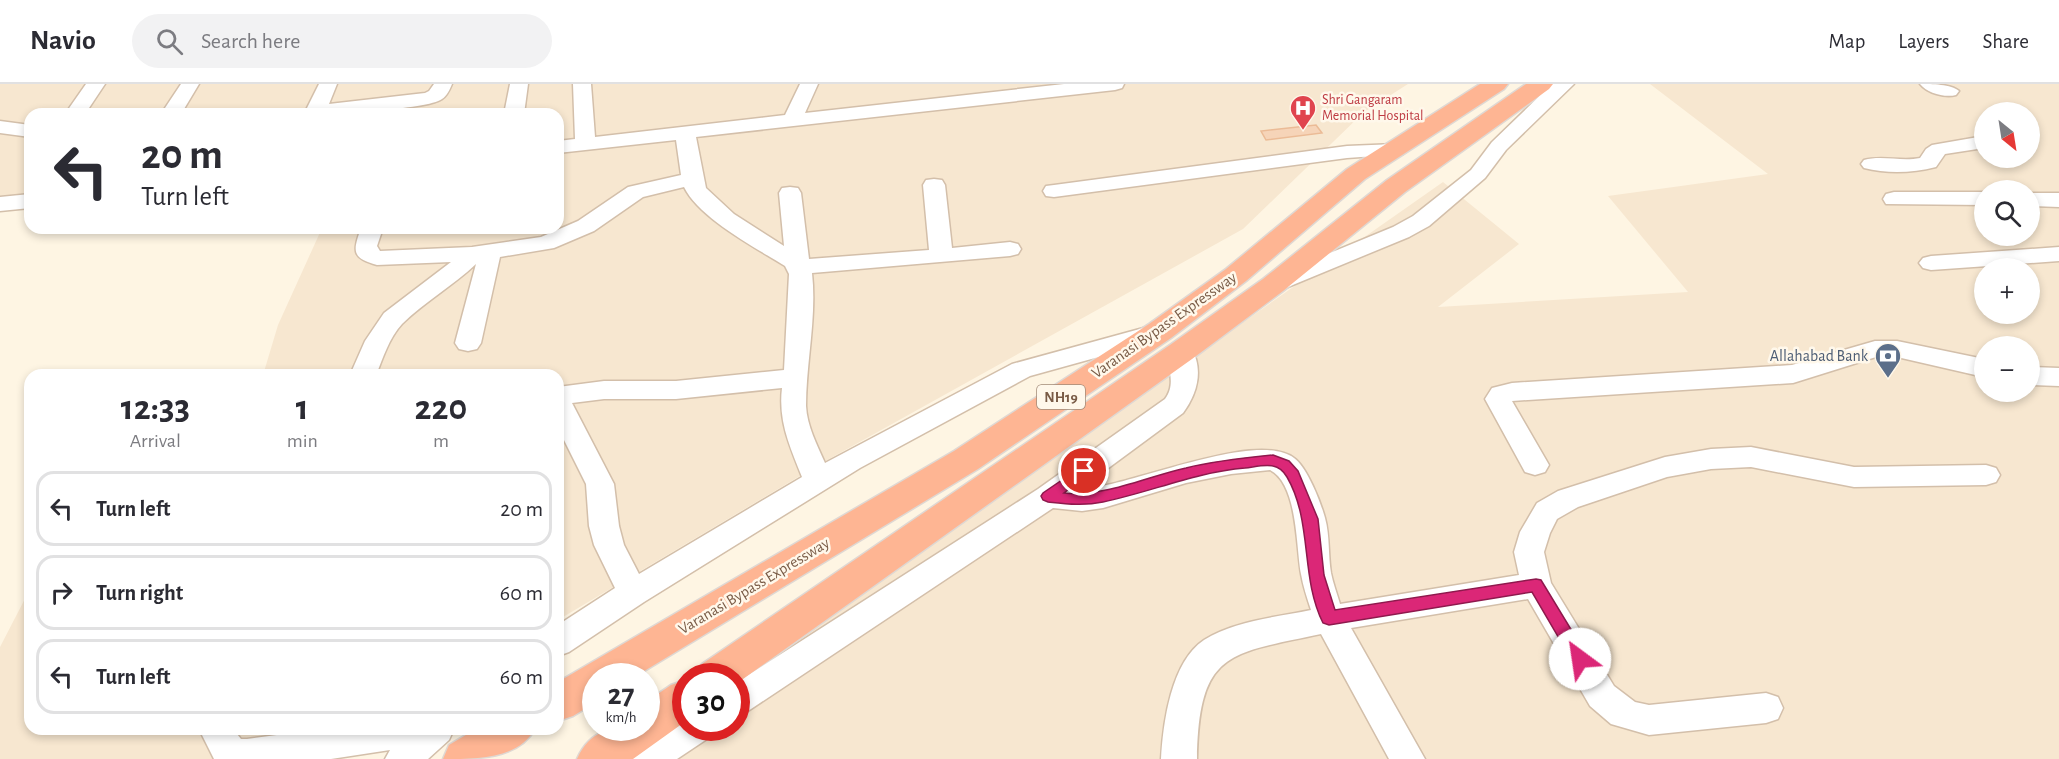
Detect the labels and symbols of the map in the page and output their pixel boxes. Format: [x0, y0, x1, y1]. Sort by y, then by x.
hospital icon: Shri Gangaram Memorial Hospital [1288, 93, 1318, 131]
place label: Shri Gangaram Memorial Hospital [1322, 93, 1424, 123]
north arrow [1974, 102, 2040, 168]
street label: Varanasi Bypass Expressway [1089, 269, 1240, 382]
bank icon: Allahabad Bank [1873, 341, 1903, 379]
place label: Allahabad Bank [1770, 348, 1869, 364]
road number: NH19 [1037, 385, 1085, 409]
pin [1058, 445, 1109, 496]
street label: Varanasi Bypass Expressway [676, 535, 833, 638]
position arrow [1548, 627, 1612, 691]
speed limit sign: 30 [672, 663, 750, 741]

